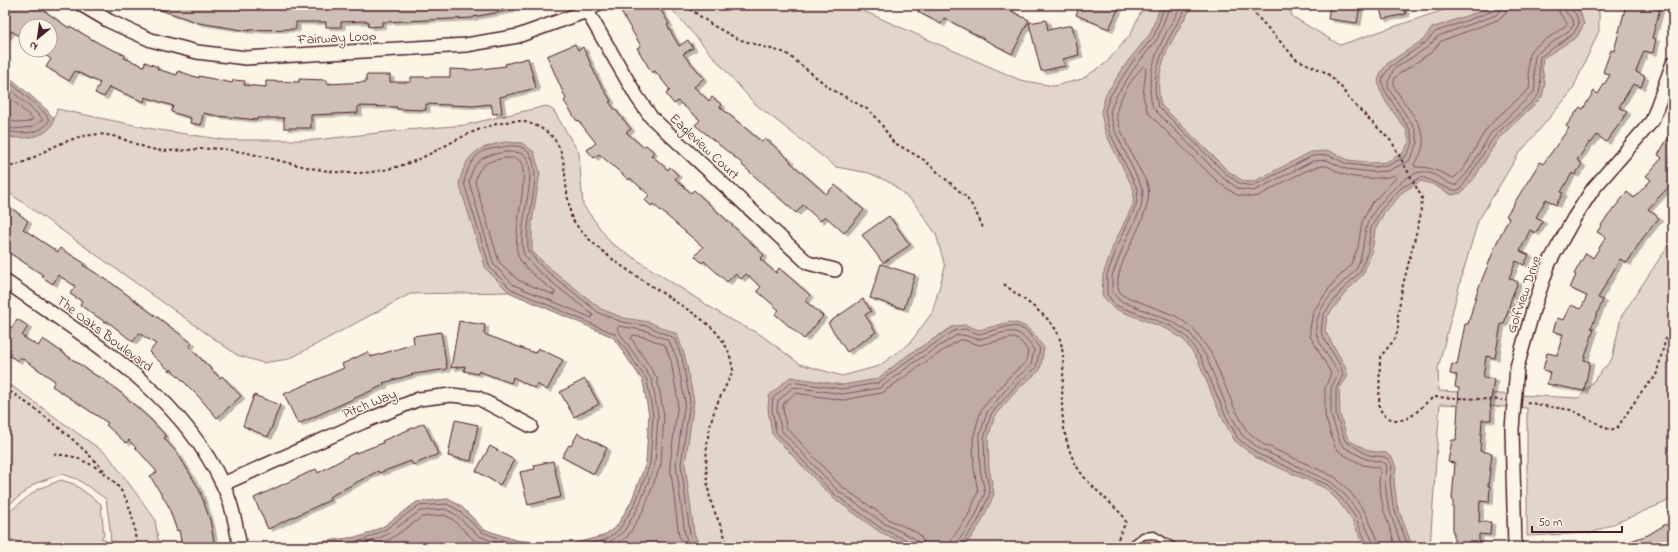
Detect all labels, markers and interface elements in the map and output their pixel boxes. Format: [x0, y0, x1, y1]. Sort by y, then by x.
north arrow [18, 18, 58, 58]
street label: Fairway Loop [296, 26, 377, 52]
text: N [27, 37, 41, 55]
street label: Eagleview Court [663, 109, 744, 186]
street label: Golfview Drive [1501, 252, 1548, 336]
street label: The Oaks Boulevard [51, 291, 157, 378]
street label: Pitch Way [339, 384, 401, 426]
scale bar [1532, 508, 1622, 534]
text: 50 m [1538, 514, 1562, 532]

